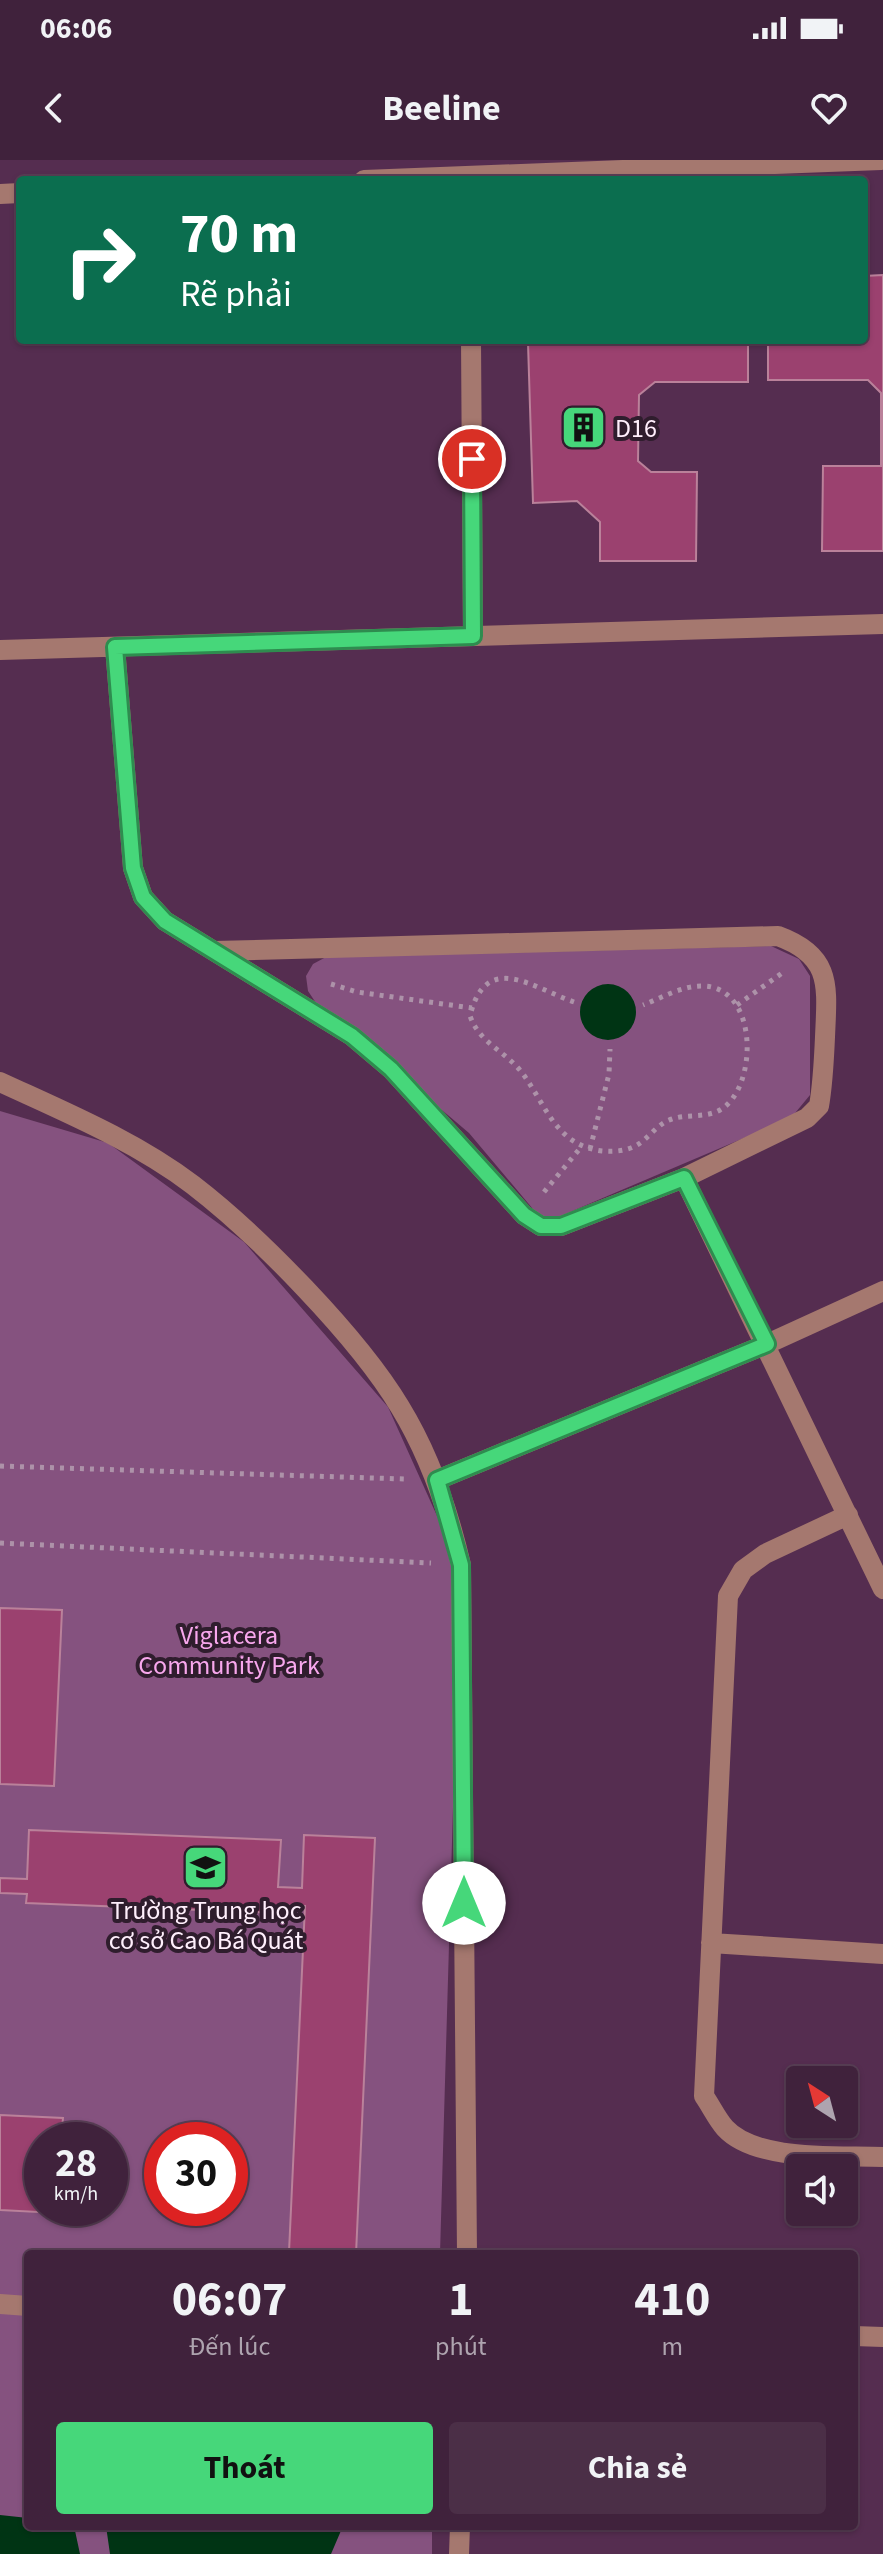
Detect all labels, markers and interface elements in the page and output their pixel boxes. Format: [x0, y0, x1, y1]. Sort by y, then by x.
text: 06:06 [40, 7, 112, 50]
text: Beeline [382, 83, 501, 134]
icon: back [32, 86, 76, 130]
icon: heart [807, 86, 851, 130]
text: 70 m [180, 195, 298, 274]
icon: right [48, 208, 152, 312]
text: Rẽ phải [180, 269, 292, 320]
building icon: D16 [560, 404, 608, 452]
place label: D16 [615, 410, 657, 447]
pin [438, 425, 506, 493]
icon: arrive [450, 437, 494, 481]
park label: Viglacera Community Park [138, 1617, 320, 1684]
school or university icon: Trường Trung học cơ sở Cao Bá Quát [182, 1843, 230, 1891]
position arrow [422, 1861, 506, 1945]
place label: Trường Trung học cơ sở Cao Bá Quát [109, 1892, 303, 1959]
north arrow [786, 2066, 858, 2138]
map controls [786, 2066, 858, 2226]
speed limit sign: 30 [144, 2122, 248, 2226]
text: 28 [55, 2135, 97, 2192]
button: sound [786, 2154, 858, 2226]
text: km/h [54, 2180, 98, 2208]
text: 06:07 [172, 2266, 287, 2334]
text: 1 [448, 2266, 474, 2334]
text: 410 [634, 2266, 710, 2334]
text: Đến lúc [189, 2328, 270, 2365]
text: phút [435, 2328, 487, 2365]
text: m [662, 2328, 683, 2365]
button: Thoát [56, 2422, 433, 2514]
button: Chia sẻ [449, 2422, 826, 2514]

